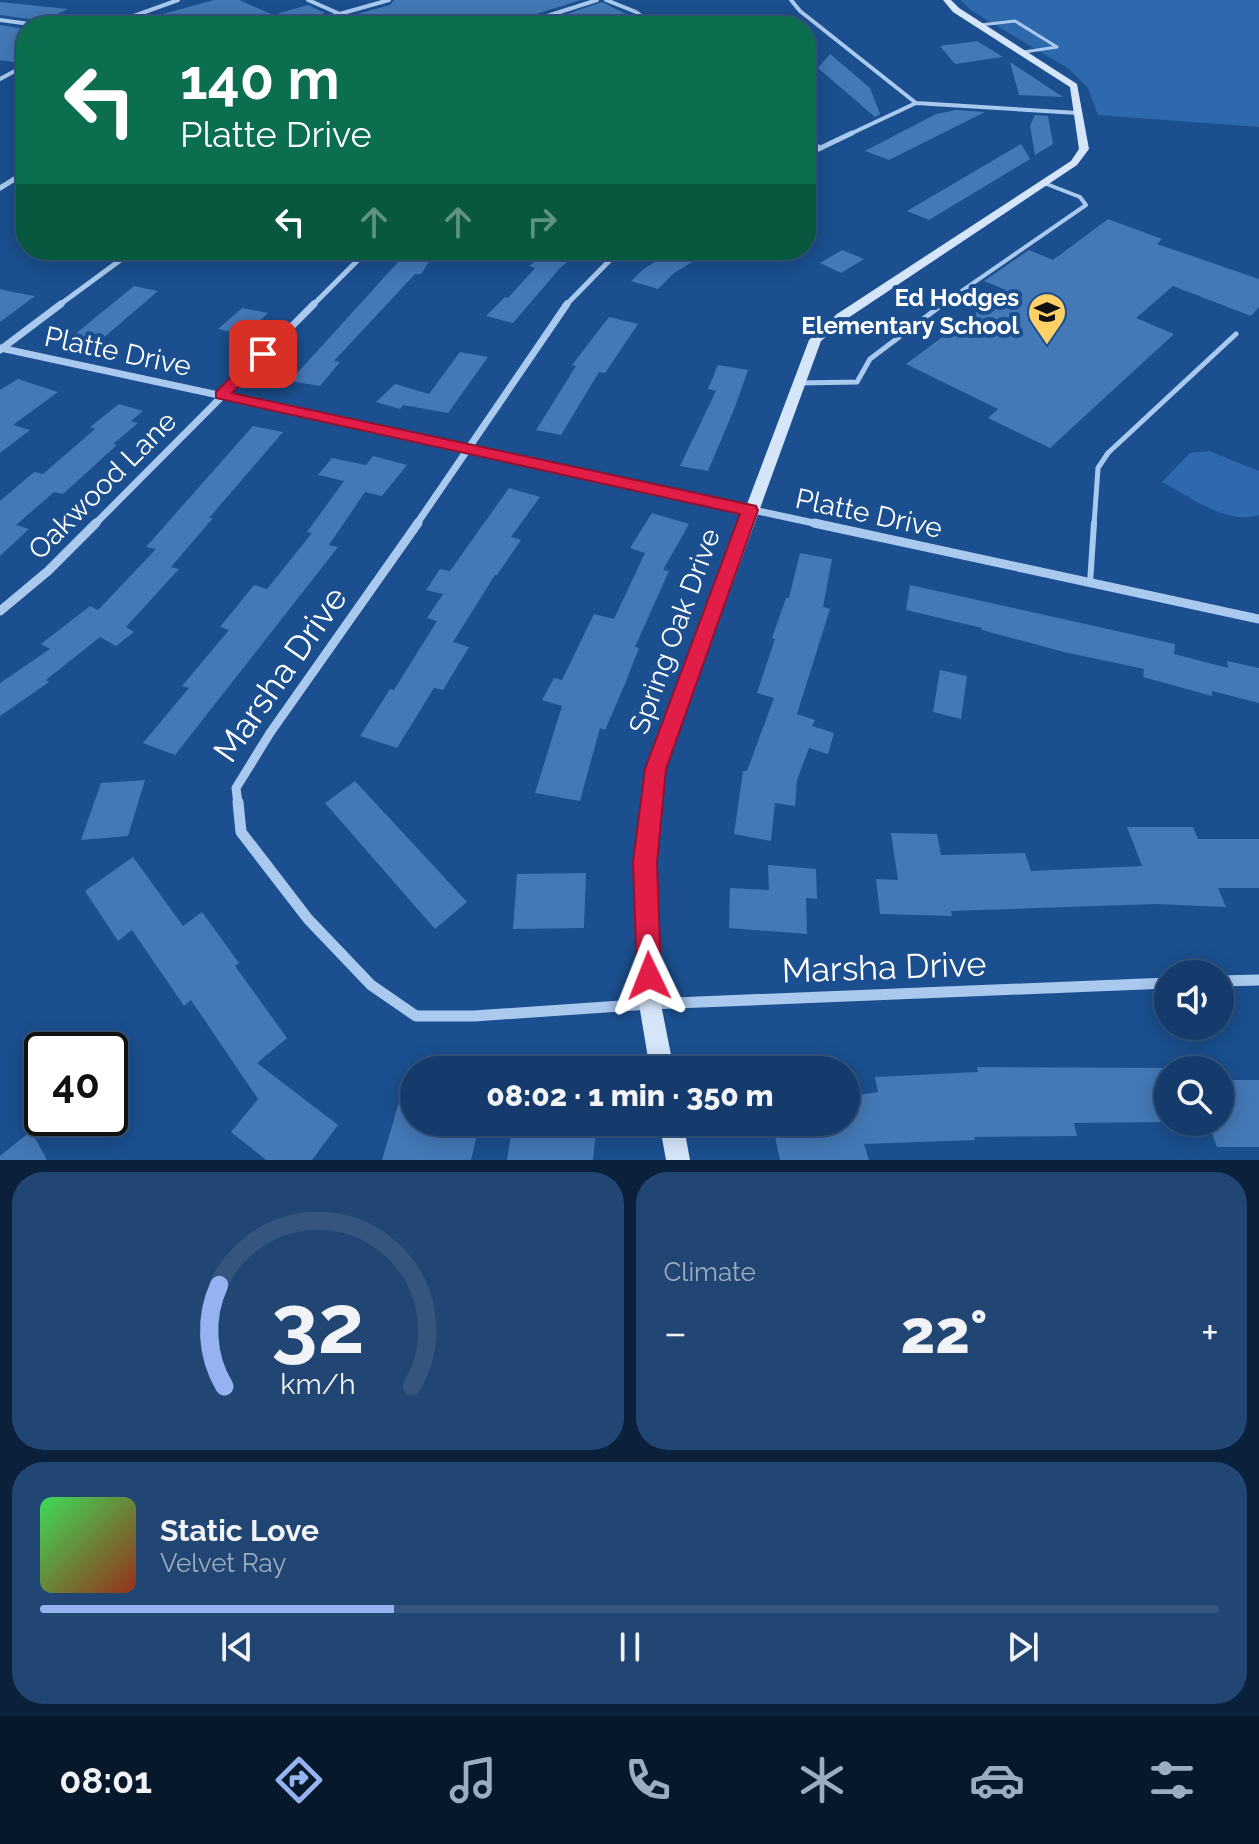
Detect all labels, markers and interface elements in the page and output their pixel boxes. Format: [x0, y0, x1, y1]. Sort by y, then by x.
text: 140 m [180, 46, 340, 112]
icon: left [48, 48, 152, 152]
text: Platte Drive [180, 113, 372, 155]
icon: left [268, 200, 312, 244]
icon: ahead [352, 200, 396, 244]
icon: ahead [436, 200, 480, 244]
icon: right [520, 200, 564, 244]
place label: Ed Hodges Elementary School [801, 283, 1019, 340]
school or university icon: Ed Hodges Elementary School [1026, 291, 1068, 346]
street label: Platte Drive [42, 320, 194, 383]
pin [229, 320, 297, 388]
icon: arrive [241, 332, 285, 376]
street label: Oakwood Lane [22, 405, 183, 566]
street label: Platte Drive [793, 482, 945, 545]
street label: Spring Oak Drive [622, 524, 727, 738]
street label: Marsha Drive [205, 579, 355, 769]
position arrow [607, 934, 691, 1018]
street label: Marsha Drive [781, 943, 987, 991]
map controls [1154, 960, 1234, 1136]
button: sound [1154, 960, 1234, 1040]
speed limit sign: 40 [24, 1032, 128, 1136]
button: search [1154, 1056, 1234, 1136]
text: 08:02 · 1 min · 350 m [486, 1078, 774, 1113]
text: Climate [664, 1257, 756, 1287]
text: 32 [271, 1275, 364, 1372]
text: 22° [901, 1297, 987, 1367]
text: − [664, 1307, 687, 1358]
text: + [1201, 1307, 1219, 1358]
text: km/h [280, 1367, 355, 1401]
text: Static Love [160, 1513, 319, 1548]
text: Velvet Ray [160, 1548, 286, 1578]
icon: previous [215, 1625, 259, 1669]
icon: pause [608, 1625, 652, 1669]
icon: next [1001, 1625, 1045, 1669]
icon: directions [271, 1752, 327, 1808]
icon: music [445, 1752, 501, 1808]
icon: phone [620, 1752, 676, 1808]
icon: climate [794, 1752, 850, 1808]
icon: car [969, 1752, 1025, 1808]
icon: filters [1144, 1752, 1200, 1808]
text: 08:01 [59, 1759, 152, 1801]

